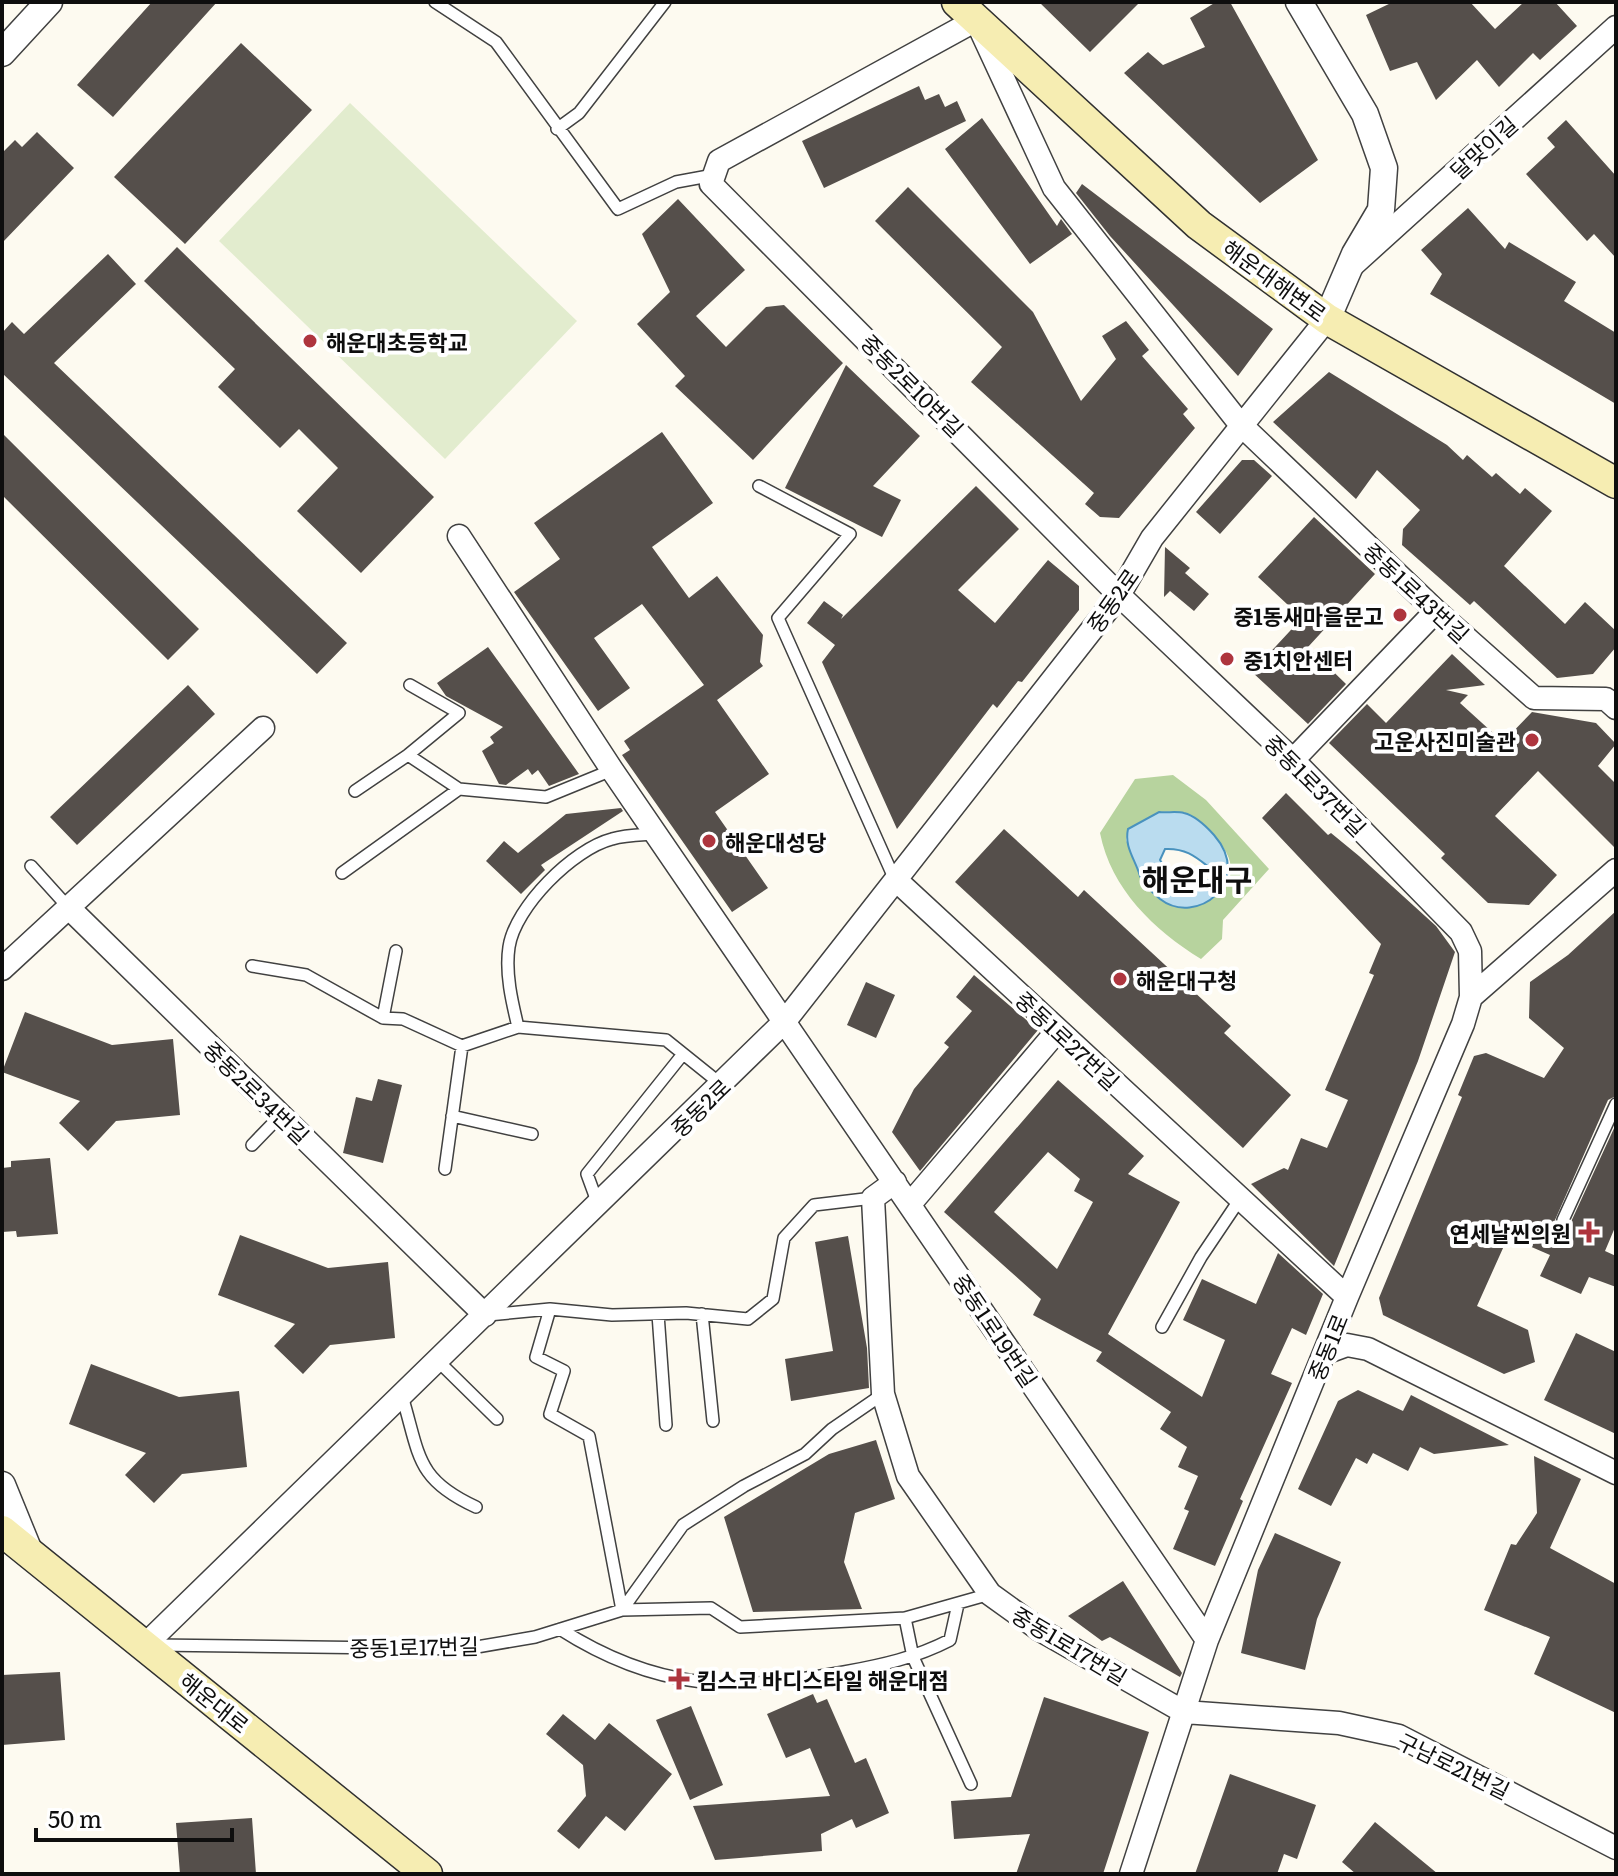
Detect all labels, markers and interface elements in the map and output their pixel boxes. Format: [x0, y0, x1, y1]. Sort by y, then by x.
street label: 달맞이길 [1442, 108, 1524, 186]
street label: 해운대해변로 [1216, 231, 1334, 329]
place label: 해운대초등학교 [326, 325, 468, 358]
street label: 중동2로10번길 [854, 326, 972, 444]
marker: 해운대초등학교 [301, 332, 319, 350]
street label: 중동1로43번길 [1357, 534, 1477, 650]
street label: 중동2로 [1078, 561, 1146, 639]
place label: 중1동새마을문고 [1233, 599, 1384, 632]
marker: 중1동새마을문고 [1391, 606, 1409, 624]
place label: 중1치안센터 [1243, 643, 1353, 676]
marker: 중1치안센터 [1218, 650, 1236, 668]
place label: 고운사진미술관 [1374, 724, 1516, 757]
street label: 중동1로37번길 [1257, 726, 1375, 844]
marker: 고운사진미술관 [1523, 731, 1541, 749]
place label: 해운대성당 [725, 825, 826, 858]
marker: 해운대성당 [700, 832, 718, 850]
district label: 해운대구 [1142, 856, 1252, 900]
place label: 해운대구청 [1136, 963, 1237, 996]
marker: 해운대구청 [1111, 970, 1129, 988]
street label: 중동1로27번길 [1008, 983, 1128, 1097]
street label: 중동2로34번길 [197, 1033, 317, 1151]
street label: 중동2로 [663, 1070, 737, 1144]
place label: 연세날씬의원 [1450, 1216, 1571, 1249]
marker: 연세날씬의원 [1578, 1221, 1600, 1243]
street label: 중동1로19번길 [946, 1267, 1046, 1393]
street label: 중동1로 [1299, 1309, 1355, 1385]
street label: 중동1로17번길 [1006, 1597, 1134, 1693]
street label: 중동1로17번길 [349, 1628, 479, 1664]
place label: 킴스코 바디스타일 해운대점 [697, 1663, 949, 1696]
street label: 해운대로 [173, 1664, 257, 1740]
marker: 킴스코 바디스타일 해운대점 [668, 1668, 690, 1690]
street label: 구남로21번길 [1392, 1724, 1516, 1806]
scale bar [36, 1792, 232, 1842]
text: 50 m [48, 1800, 102, 1835]

